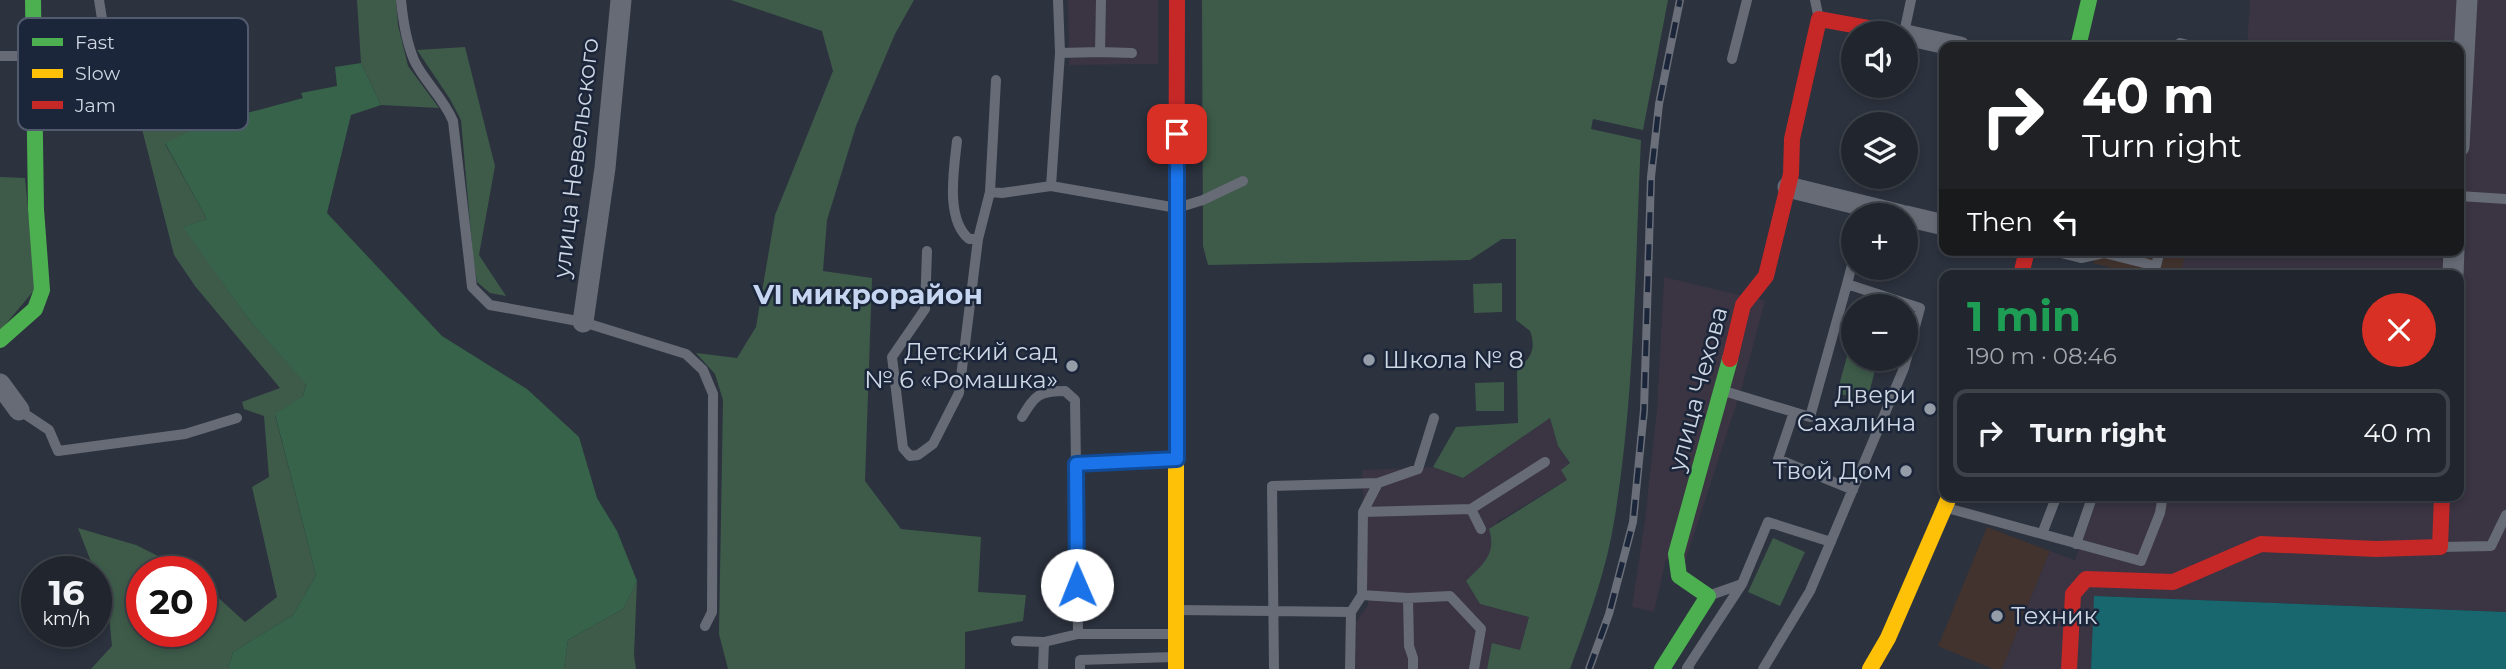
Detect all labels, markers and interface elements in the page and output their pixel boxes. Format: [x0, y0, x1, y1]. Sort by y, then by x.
legend [18, 18, 248, 130]
map controls [1841, 21, 1918, 371]
button: sound [1841, 21, 1918, 98]
text: Fast [75, 31, 115, 54]
street label: улица Невельского [546, 36, 605, 281]
text: Slow [75, 62, 120, 85]
text: 40 m [2082, 66, 2214, 125]
icon: right [1967, 70, 2058, 161]
text: Jam [74, 94, 116, 117]
pin [1147, 104, 1207, 164]
button: layers [1841, 112, 1918, 189]
icon: arrive [1158, 115, 1196, 153]
text: Turn right [2082, 126, 2242, 165]
button: + [1841, 203, 1918, 280]
icon: left [2047, 203, 2085, 241]
text: Then [1967, 206, 2033, 238]
district label: VI микрорайон [752, 277, 983, 311]
text: 1 min [1967, 290, 2081, 342]
button: close [2362, 293, 2436, 367]
button: − [1841, 294, 1918, 371]
street label: улица Чехова [1661, 304, 1733, 475]
place label: Детский сад № 6 «Ромашка» [864, 337, 1058, 394]
text: 190 m · 08:46 [1967, 342, 2117, 370]
place label: Школа № 8 [1383, 345, 1524, 374]
marker: Школа № 8 [1361, 352, 1377, 368]
marker: Детский сад № 6 «Ромашка» [1064, 358, 1080, 374]
place label: Двери Сахалина [1797, 380, 1916, 437]
marker: Двери Сахалина [1922, 401, 1938, 417]
icon: right [1971, 414, 2009, 452]
text: Turn right [2030, 417, 2166, 449]
text: 40 m [2363, 417, 2432, 449]
place label: Твой Дом [1773, 456, 1892, 485]
marker: Твой Дом [1898, 463, 1914, 479]
position arrow [1040, 548, 1114, 622]
speed limit sign: 20 [126, 556, 217, 647]
text: 16 [48, 571, 85, 614]
place label: Техник [2011, 601, 2098, 630]
text: km/h [42, 608, 91, 630]
marker: Техник [1989, 608, 2005, 624]

